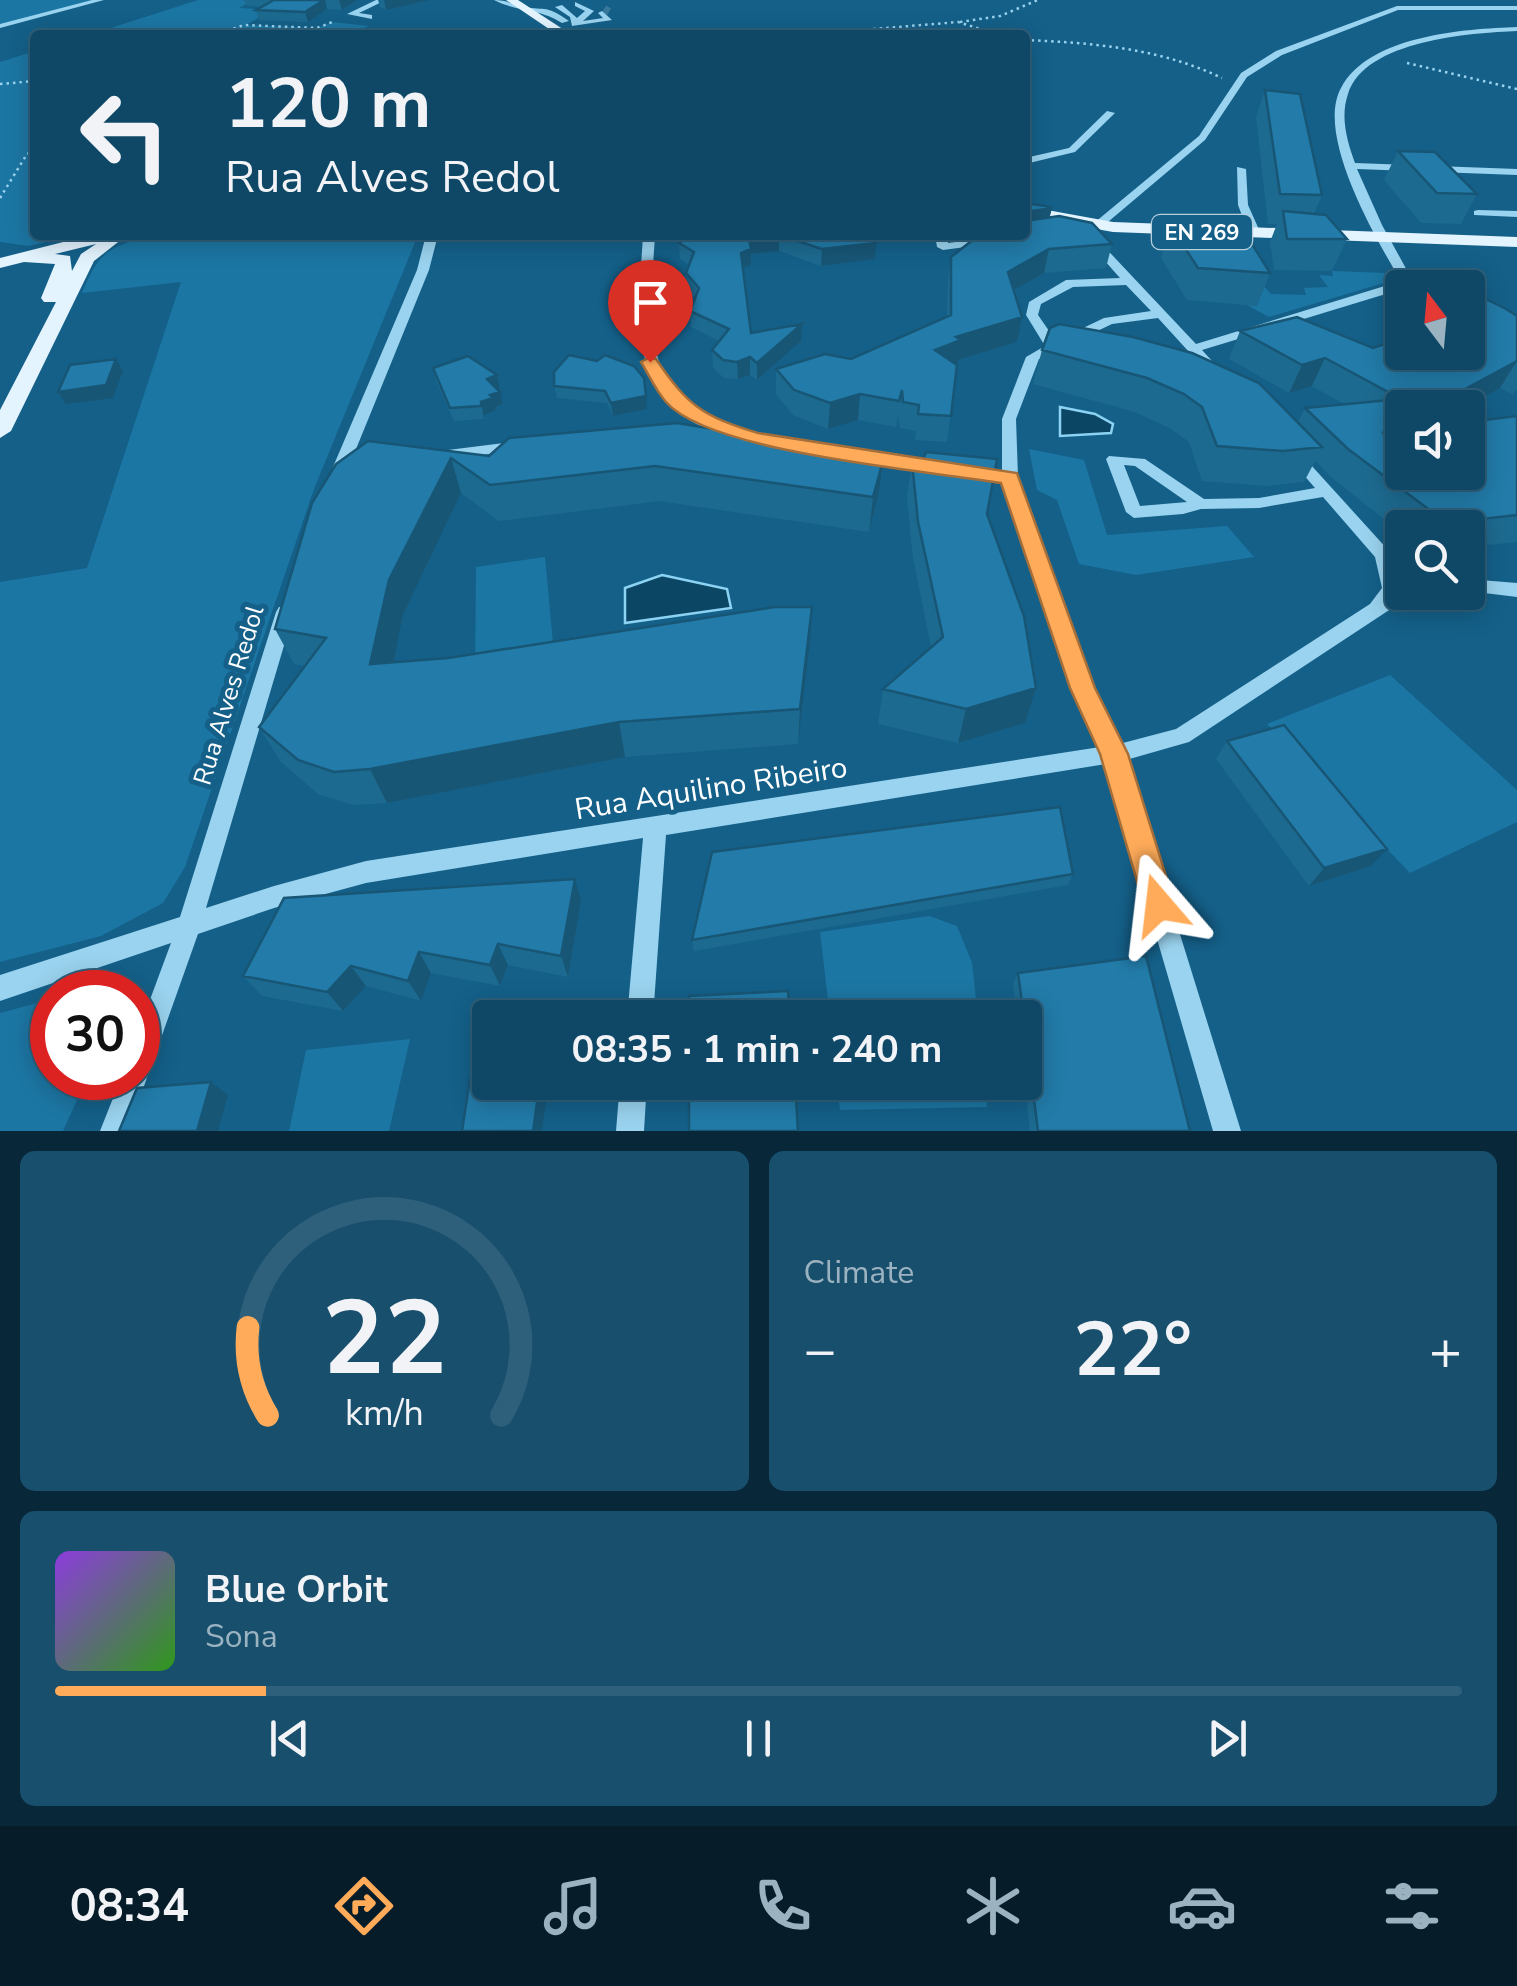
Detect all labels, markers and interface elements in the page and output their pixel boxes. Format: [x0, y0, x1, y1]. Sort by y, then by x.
text: 120 m [225, 56, 431, 152]
icon: left [60, 70, 190, 200]
text: Rua Alves Redol [225, 147, 559, 208]
road number: EN 269 [1152, 215, 1252, 249]
pin [608, 260, 693, 363]
north arrow [1385, 270, 1485, 370]
map controls [1385, 270, 1485, 610]
icon: arrive [623, 275, 678, 330]
button: sound [1385, 390, 1485, 490]
button: search [1385, 510, 1485, 610]
street label: Rua Alves Redol [186, 601, 273, 789]
street label: Rua Aquilino Ribeiro [572, 747, 850, 830]
position arrow [1107, 853, 1211, 957]
speed limit sign: 30 [30, 970, 160, 1100]
text: 08:35 · 1 min · 240 m [572, 1024, 942, 1075]
text: Climate [804, 1251, 914, 1294]
text: 22 [322, 1268, 447, 1410]
text: 22° [1074, 1299, 1192, 1401]
text: − [804, 1313, 837, 1388]
text: + [1429, 1313, 1462, 1388]
text: km/h [345, 1389, 424, 1438]
text: Blue Orbit [205, 1564, 388, 1615]
text: Sona [205, 1615, 278, 1658]
icon: previous [262, 1711, 317, 1766]
icon: pause [731, 1711, 786, 1766]
icon: next [1200, 1711, 1255, 1766]
icon: directions [329, 1871, 399, 1941]
icon: music [538, 1871, 608, 1941]
icon: phone [748, 1871, 818, 1941]
icon: climate [958, 1871, 1028, 1941]
icon: car [1167, 1871, 1237, 1941]
icon: filters [1377, 1871, 1447, 1941]
text: 08:34 [70, 1876, 189, 1937]

